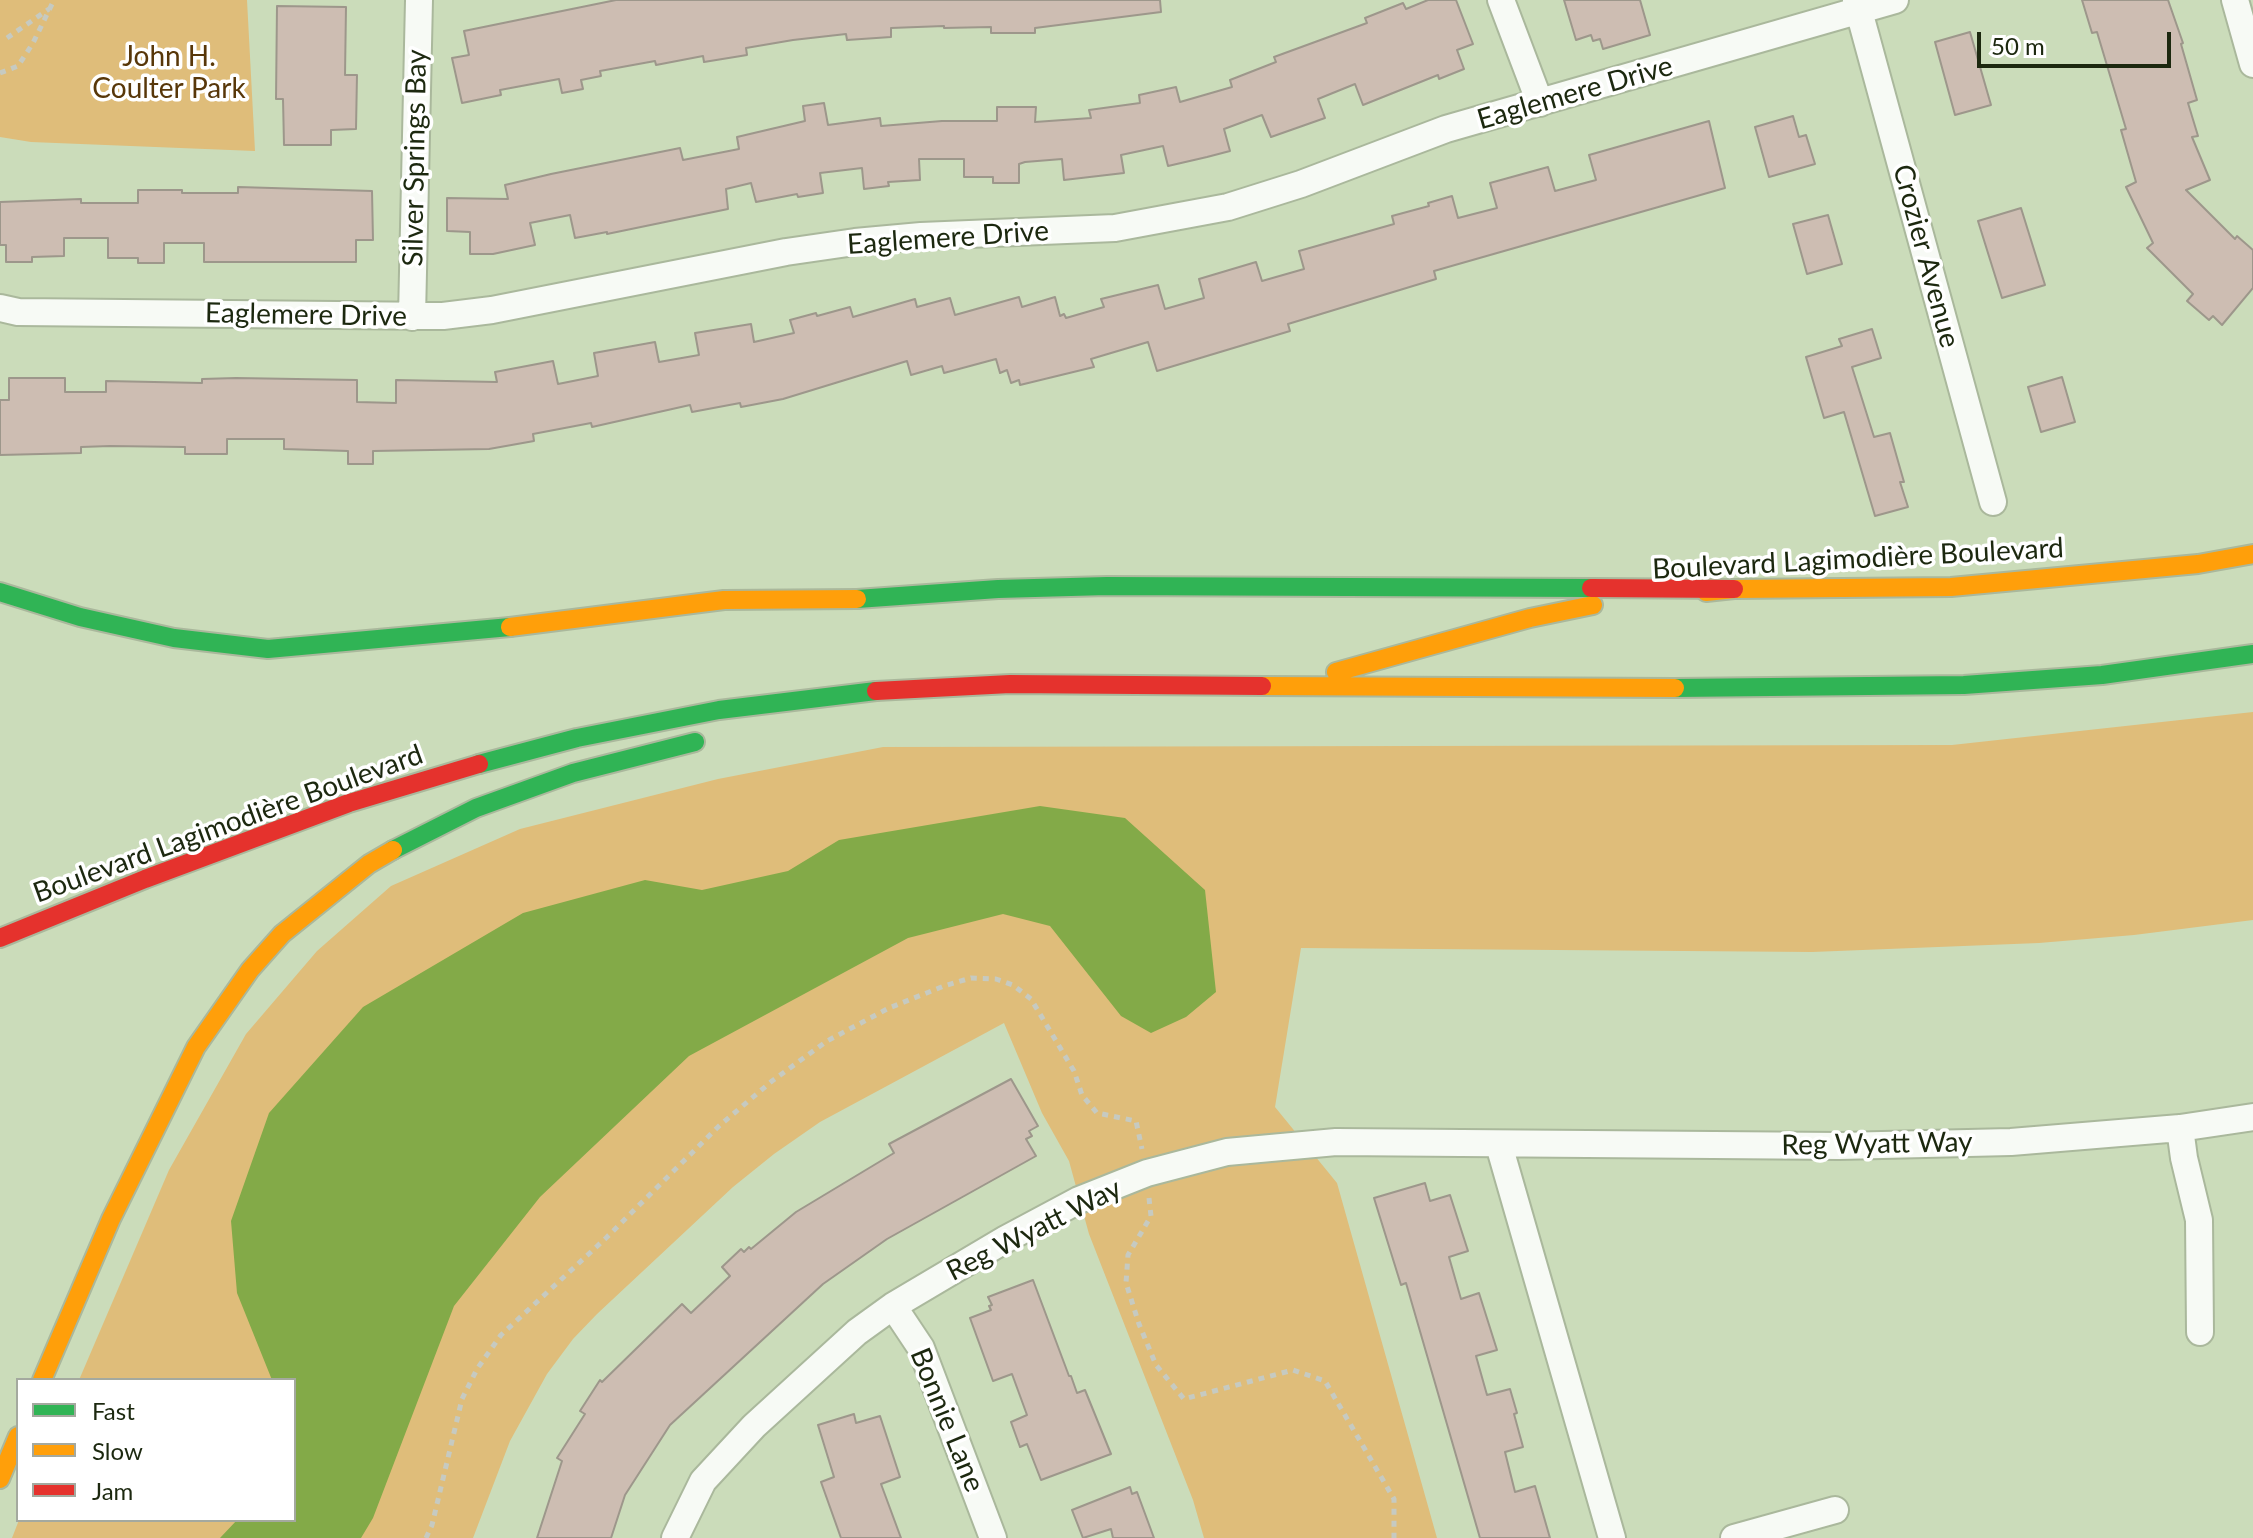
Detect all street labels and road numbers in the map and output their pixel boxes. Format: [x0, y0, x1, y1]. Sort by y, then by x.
street label: Silver Springs Bay [396, 49, 434, 267]
street label: Eaglemere Drive [1473, 49, 1677, 137]
street label: Crozier Avenue [1885, 161, 1967, 351]
street label: Eaglemere Drive [846, 214, 1050, 262]
street label: Eaglemere Drive [205, 296, 407, 334]
street label: Boulevard Lagimodière Boulevard [1651, 531, 2065, 587]
street label: Boulevard Lagimodière Boulevard [29, 738, 427, 910]
street label: Reg Wyatt Way [1781, 1126, 1973, 1162]
street label: Reg Wyatt Way [941, 1172, 1127, 1288]
street label: Bonnie Lane [903, 1343, 991, 1497]

